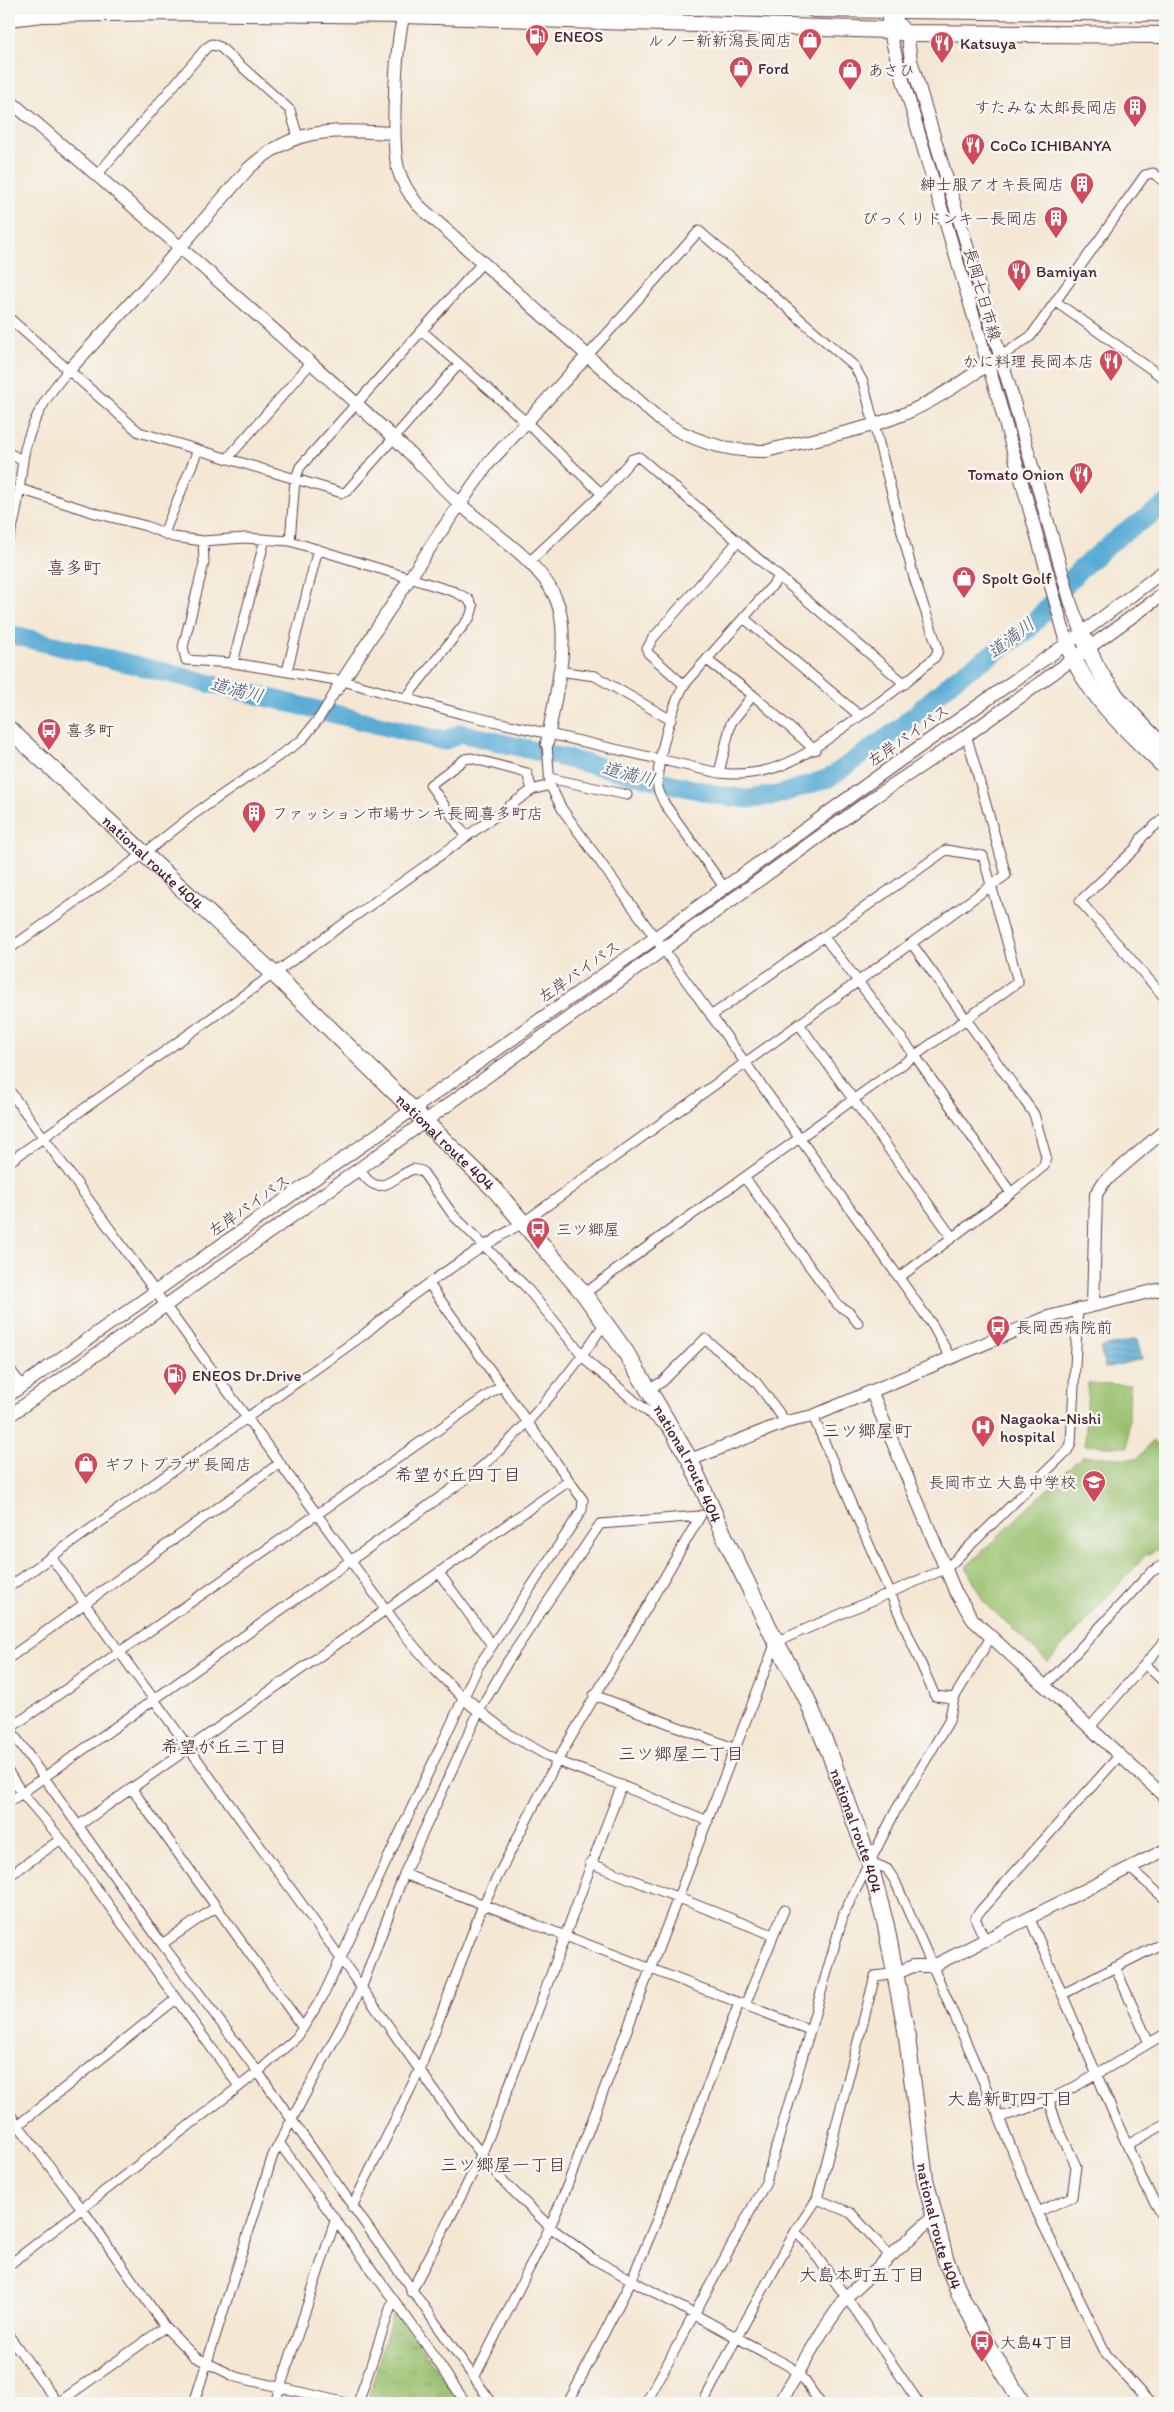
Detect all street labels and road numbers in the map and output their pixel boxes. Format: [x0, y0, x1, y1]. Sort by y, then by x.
street label: 長岡七日市線 [960, 245, 1005, 343]
street label: 左岸バイパス [864, 700, 953, 771]
street label: national route 404 [98, 811, 207, 914]
street label: 左岸バイパス [535, 936, 624, 1007]
street label: national route 404 [392, 1090, 499, 1195]
street label: 左岸バイパス [205, 1170, 294, 1241]
street label: national route 404 [649, 1401, 726, 1526]
street label: national route 404 [826, 1766, 886, 1896]
street label: national route 404 [913, 2162, 966, 2293]

